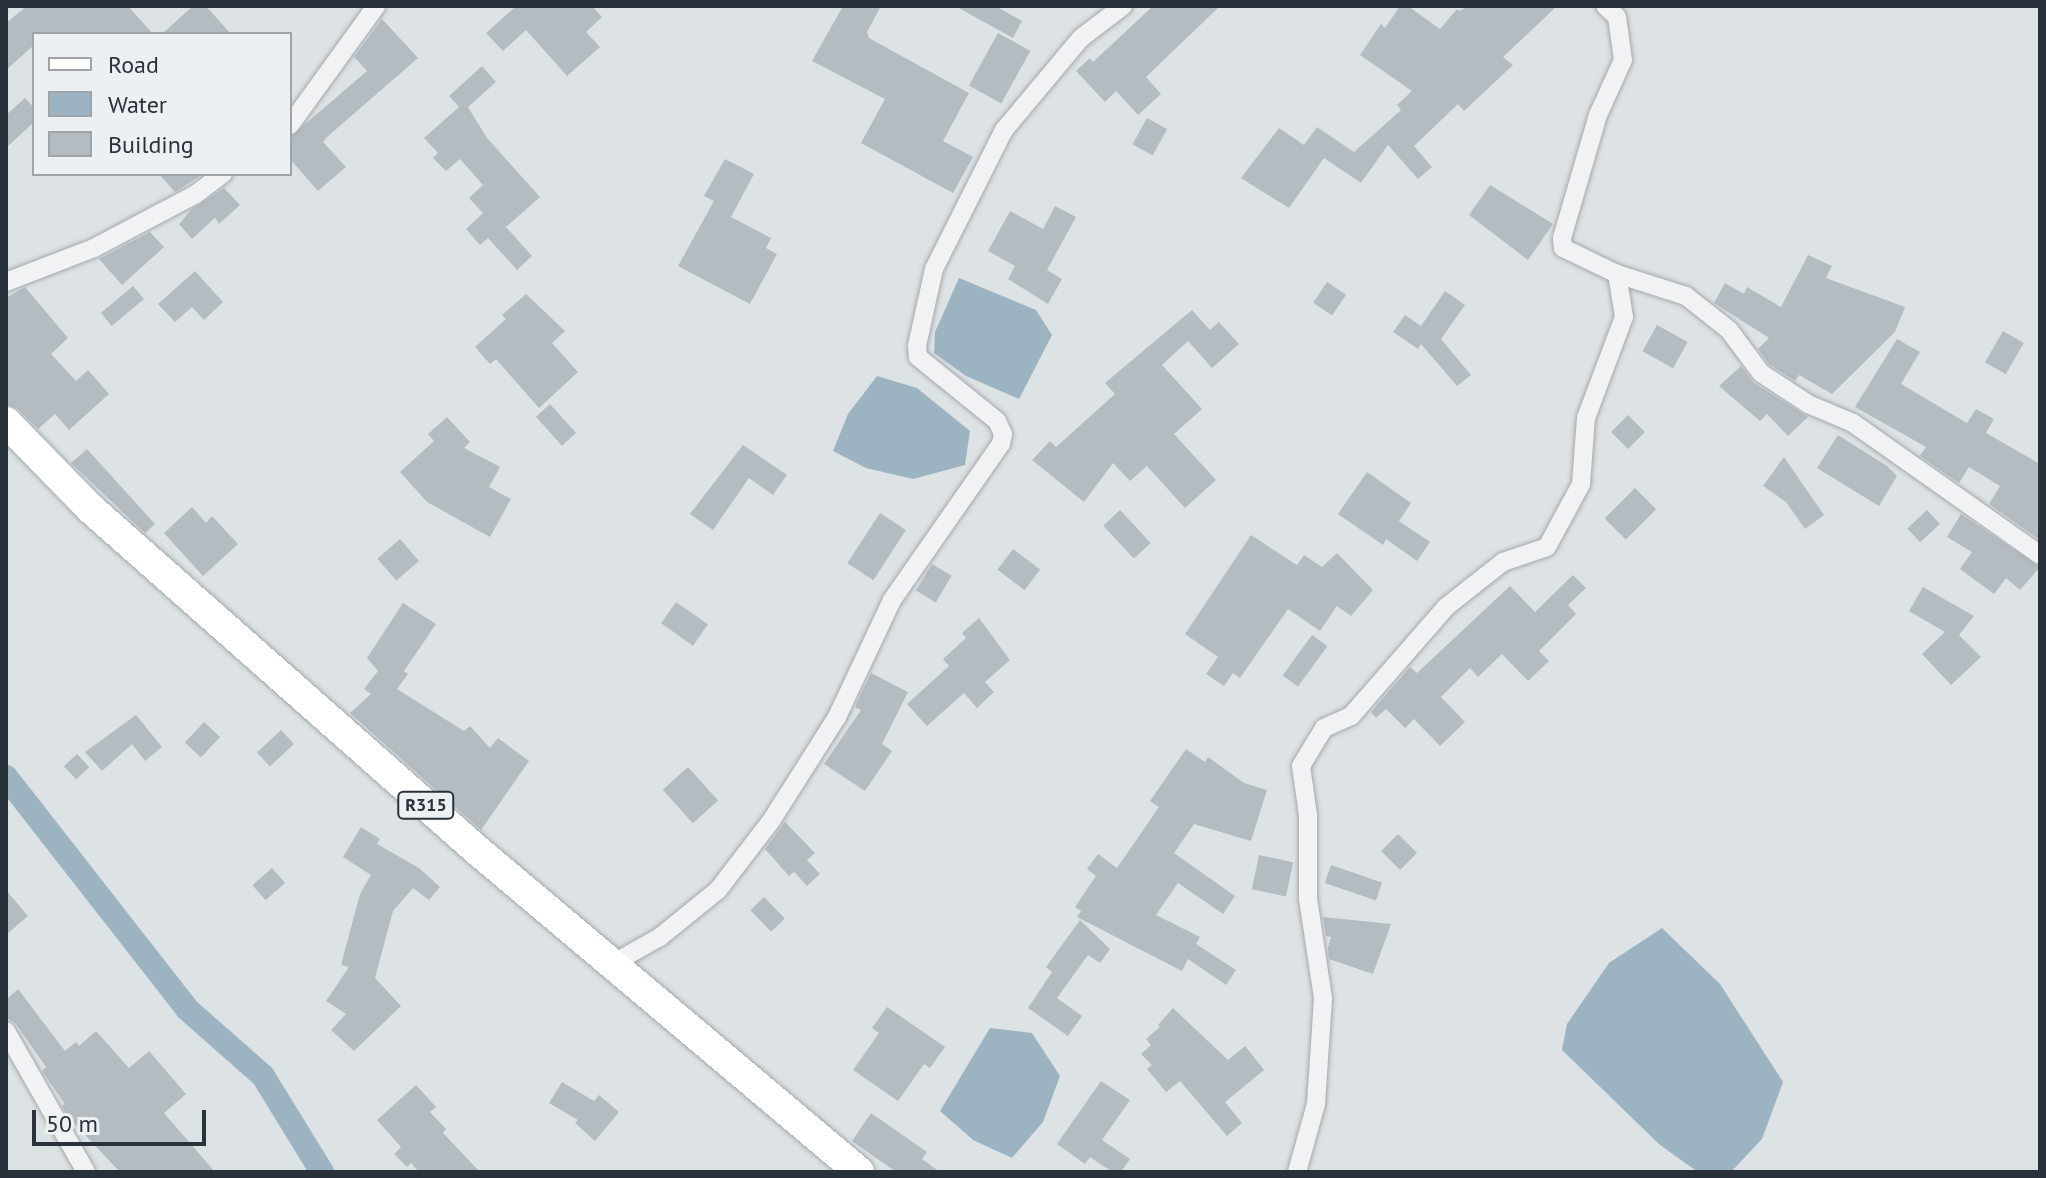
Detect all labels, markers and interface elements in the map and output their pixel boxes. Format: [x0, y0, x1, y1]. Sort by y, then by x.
legend [32, 32, 292, 176]
text: Road [108, 49, 159, 80]
text: Water [108, 89, 167, 120]
text: Building [108, 129, 194, 160]
road number: R315 [396, 791, 456, 819]
scale bar [36, 1094, 210, 1144]
text: 50 m [46, 1108, 98, 1139]

